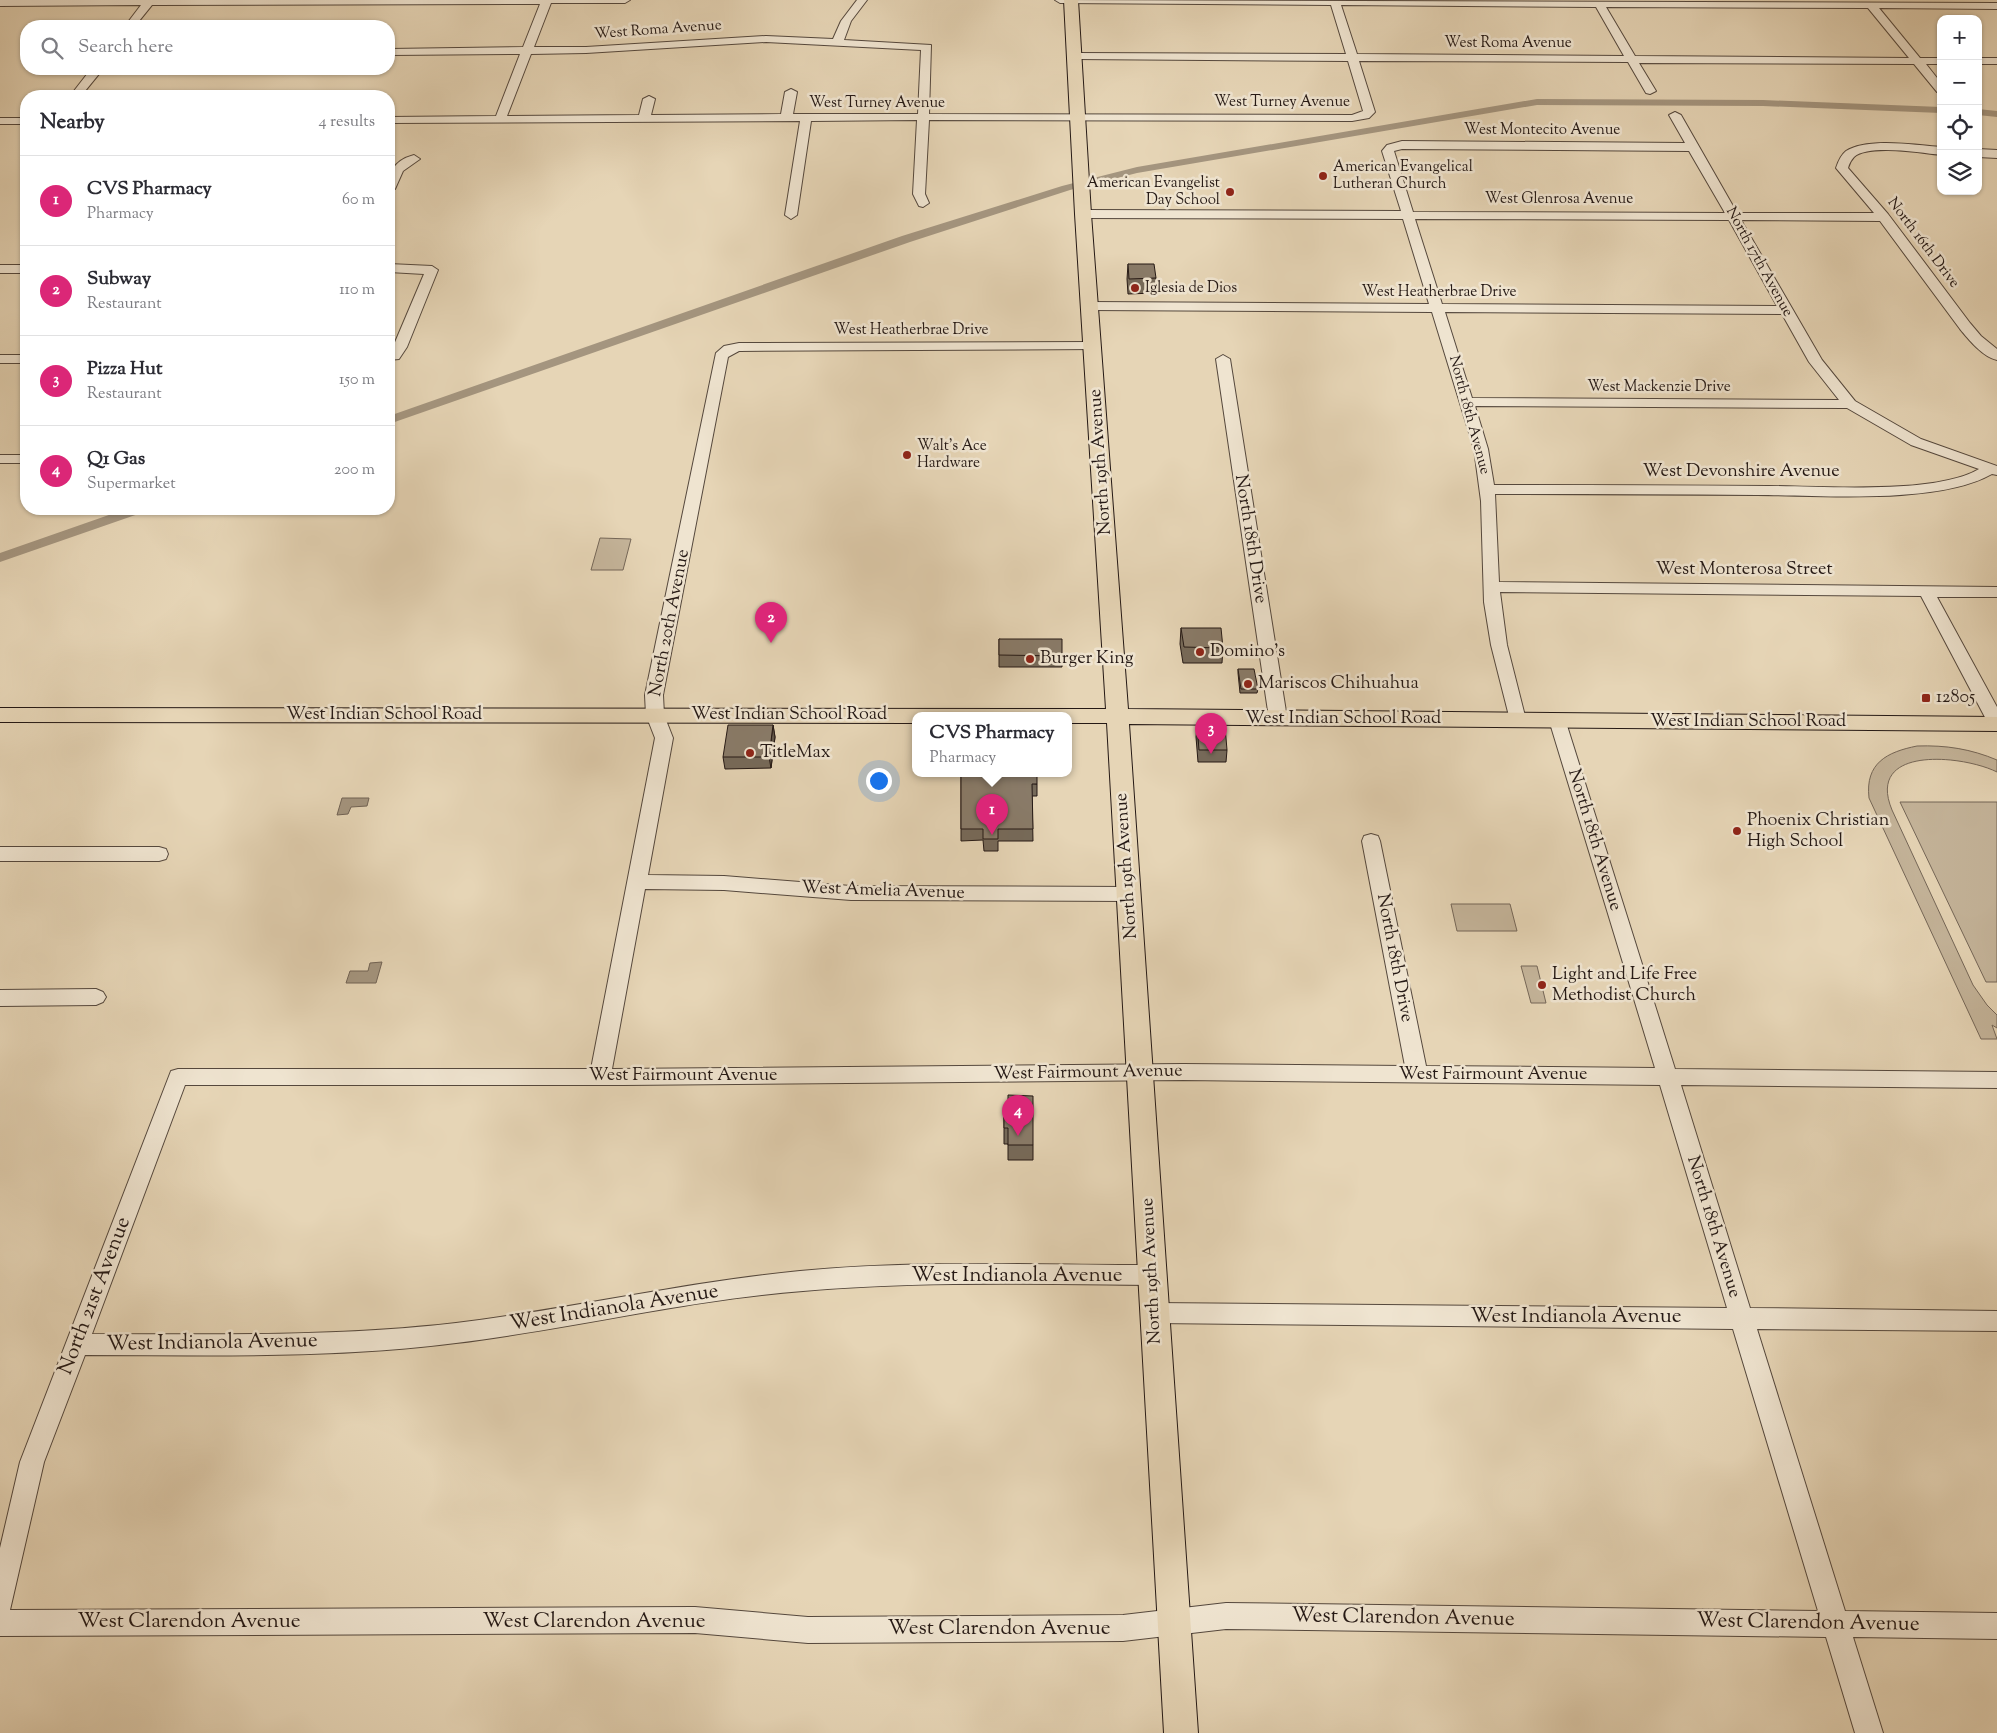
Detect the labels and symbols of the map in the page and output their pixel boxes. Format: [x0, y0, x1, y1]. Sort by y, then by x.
street label: West Roma Avenue [594, 15, 722, 45]
street label: West Roma Avenue [1444, 33, 1572, 54]
street label: West Turney Avenue [1214, 92, 1350, 113]
street label: West Turney Avenue [809, 93, 945, 114]
street label: West Montecito Avenue [1464, 120, 1620, 141]
place label: American Evangelical Lutheran Church [1333, 157, 1473, 195]
marker: American Evangelical Lutheran Church [1317, 170, 1329, 182]
place label: American Evangelist Day School [1087, 173, 1220, 211]
marker: American Evangelist Day School [1224, 186, 1236, 198]
street label: West Glenrosa Avenue [1485, 189, 1633, 210]
street label: North 16th Drive [1882, 193, 1964, 293]
street label: North 17th Avenue [1720, 203, 1798, 321]
place label: Iglesia de Dios [1145, 278, 1237, 299]
marker: Iglesia de Dios [1129, 282, 1141, 294]
street label: West Heatherbrae Drive [1361, 282, 1517, 303]
street label: West Heatherbrae Drive [833, 320, 989, 341]
street label: North 18th Avenue [1443, 353, 1495, 477]
street label: West Mackenzie Drive [1587, 377, 1731, 398]
street label: North 19th Avenue [1083, 388, 1119, 536]
place label: Walt's Ace Hardware [917, 436, 987, 474]
marker: Walt's Ace Hardware [901, 449, 913, 461]
street label: West Devonshire Avenue [1642, 459, 1840, 485]
street label: North 18th Drive [1227, 473, 1273, 605]
street label: North 20th Avenue [643, 547, 697, 699]
street label: West Monterosa Street [1655, 557, 1833, 583]
pin: 2 [755, 602, 787, 643]
place label: Domino's [1210, 639, 1285, 665]
place label: Burger King [1040, 646, 1134, 672]
marker: Domino's [1194, 646, 1206, 658]
marker: Burger King [1024, 653, 1036, 665]
place label: Mariscos Chihuahua [1258, 671, 1419, 697]
marker: Mariscos Chihuahua [1242, 678, 1254, 690]
place label: 12805 [1936, 685, 1975, 711]
marker: 12805 [1920, 692, 1932, 704]
street label: West Indian School Road [286, 702, 482, 728]
street label: West Indian School Road [691, 702, 887, 728]
street label: West Indian School Road [1245, 706, 1441, 732]
street label: West Indian School Road [1650, 709, 1846, 735]
pin: 3 [1195, 713, 1227, 754]
place label: TitleMax [760, 740, 831, 766]
marker: TitleMax [744, 747, 756, 759]
street label: North 18th Avenue [1560, 766, 1628, 914]
your location [866, 768, 892, 794]
street label: North 19th Avenue [1109, 792, 1145, 940]
pin: 1 [976, 794, 1008, 835]
place label: Phoenix Christian High School [1747, 808, 1890, 855]
marker: Phoenix Christian High School [1731, 825, 1743, 837]
street label: West Amelia Avenue [801, 875, 965, 907]
street label: North 18th Drive [1369, 892, 1419, 1024]
place label: Light and Life Free Methodist Church [1552, 962, 1697, 1009]
marker: Light and Life Free Methodist Church [1536, 979, 1548, 991]
street label: West Fairmount Avenue [993, 1058, 1183, 1088]
street label: West Fairmount Avenue [1399, 1062, 1587, 1088]
street label: West Fairmount Avenue [589, 1063, 777, 1089]
pin: 4 [1002, 1095, 1034, 1136]
street label: North 18th Avenue [1679, 1153, 1747, 1301]
street label: North 19th Avenue [1135, 1197, 1169, 1345]
street label: North 21st Avenue [51, 1213, 139, 1379]
street label: West Indianola Avenue [911, 1261, 1123, 1291]
street label: West Indianola Avenue [507, 1277, 721, 1339]
street label: West Indianola Avenue [1470, 1302, 1682, 1332]
street label: West Indianola Avenue [106, 1326, 318, 1360]
street label: West Clarendon Avenue [1291, 1601, 1515, 1635]
street label: West Clarendon Avenue [1696, 1606, 1920, 1640]
street label: West Clarendon Avenue [77, 1607, 301, 1637]
street label: West Clarendon Avenue [482, 1607, 706, 1637]
street label: West Clarendon Avenue [887, 1614, 1111, 1644]

